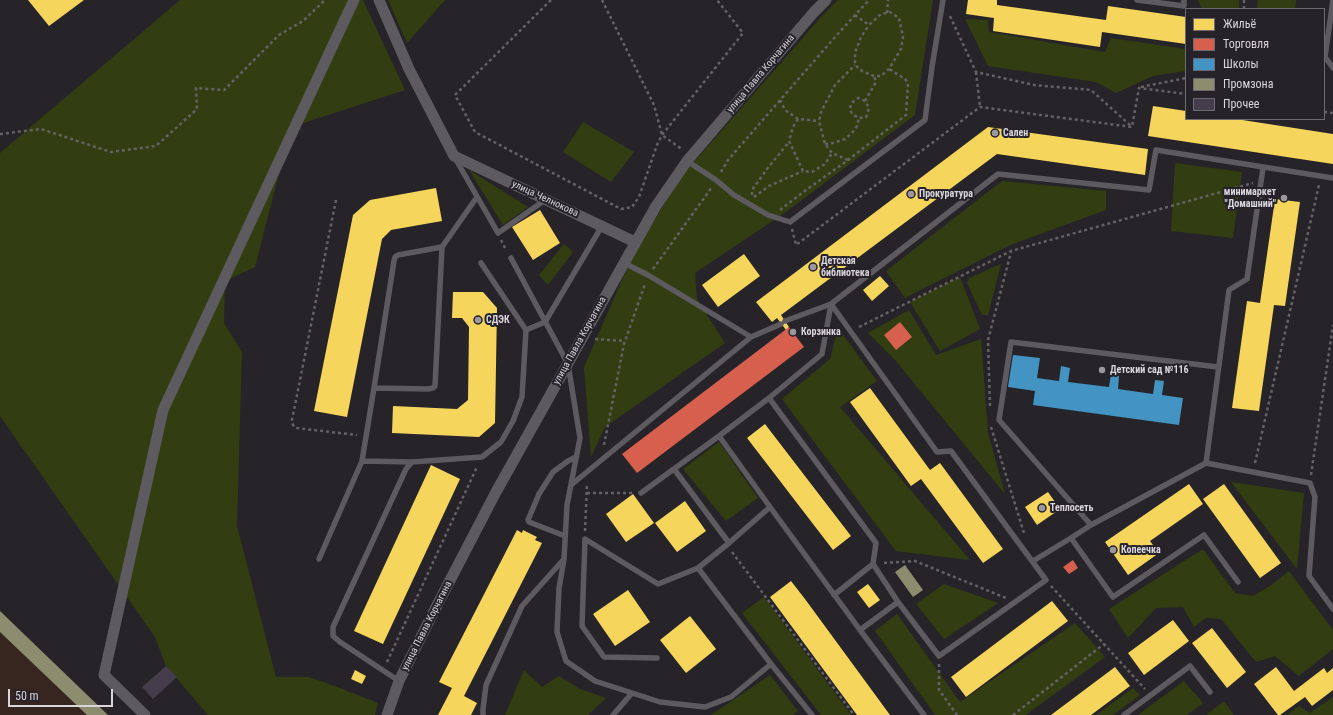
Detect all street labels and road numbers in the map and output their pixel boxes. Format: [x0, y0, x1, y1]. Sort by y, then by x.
street label: улица Павла Корчагина [725, 32, 797, 116]
street label: улица Челнокова [510, 178, 580, 220]
street label: улица Павла Корчагина [551, 295, 609, 387]
street label: улица Павла Корчагина [399, 579, 455, 673]

